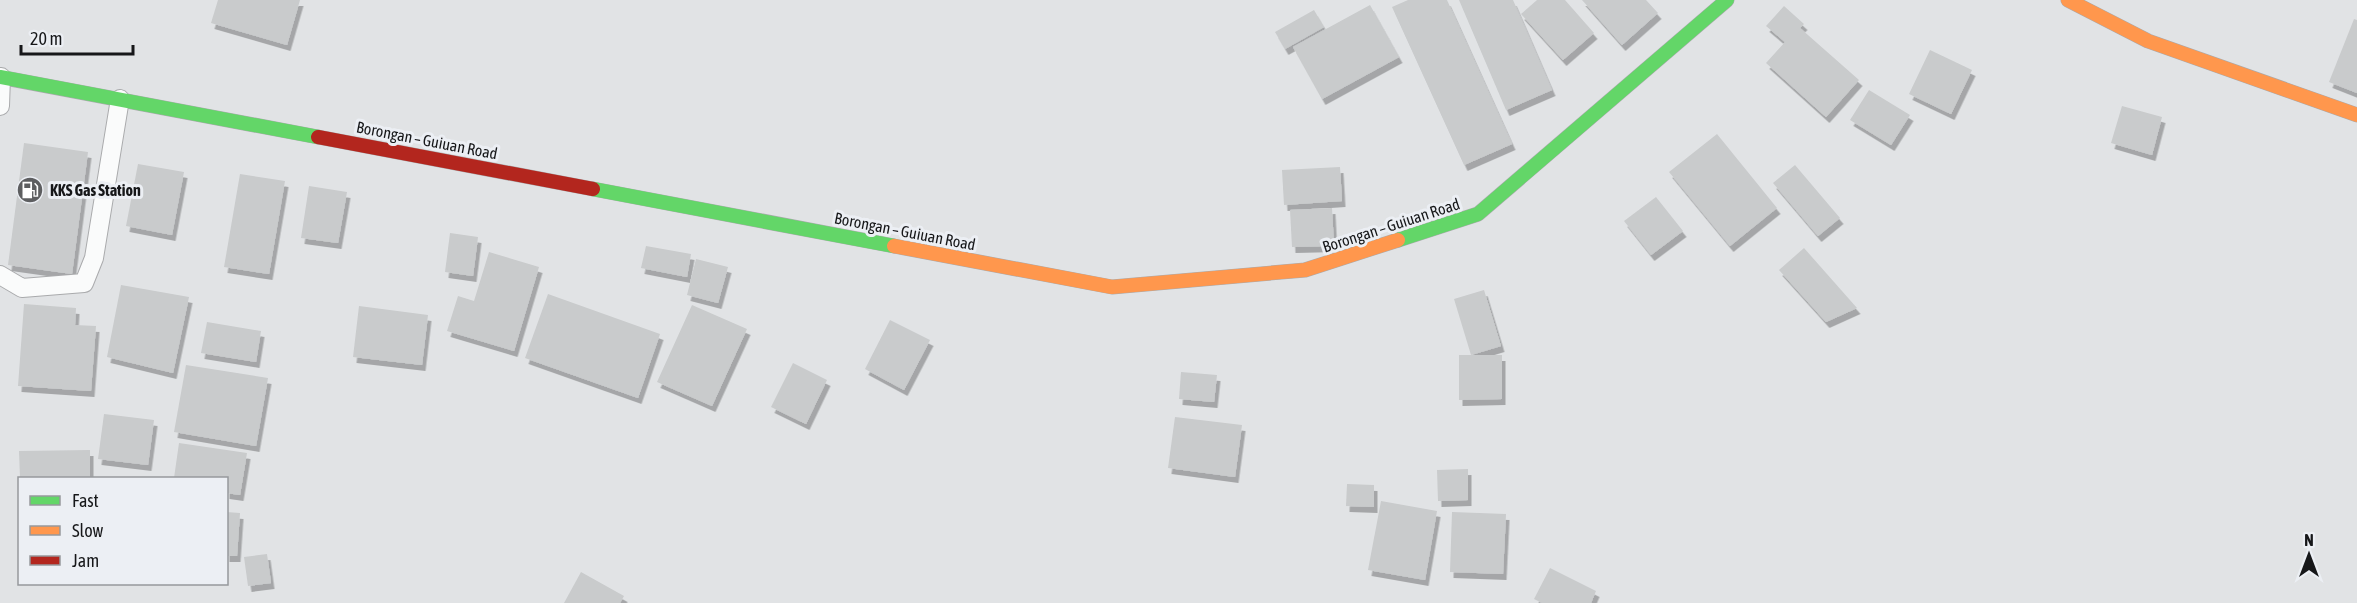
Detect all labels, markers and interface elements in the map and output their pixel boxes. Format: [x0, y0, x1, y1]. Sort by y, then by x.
scale bar [21, 18, 134, 56]
text: 20 m [30, 28, 62, 49]
street label: Borongan – Guiuan Road [355, 118, 499, 163]
fuel station icon: KKS Gas Station [15, 175, 45, 205]
place label: KKS Gas Station [50, 181, 141, 199]
street label: Borongan – Guiuan Road [1320, 194, 1462, 257]
street label: Borongan – Guiuan Road [833, 209, 977, 254]
legend [18, 477, 228, 585]
text: Fast [72, 490, 99, 511]
text: Slow [72, 520, 103, 541]
north arrow [2279, 525, 2339, 585]
text: N [2304, 531, 2314, 549]
text: Jam [72, 550, 99, 571]

